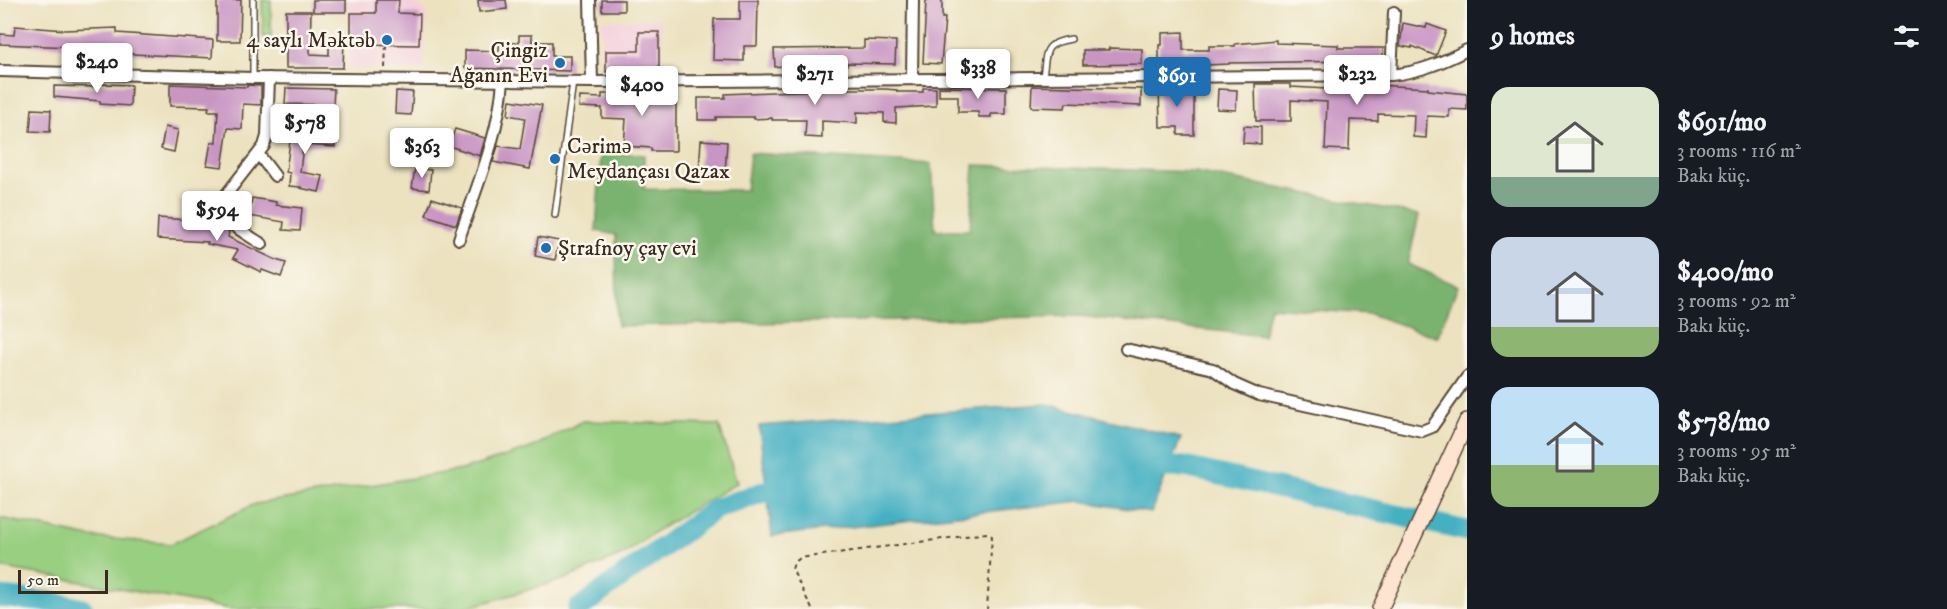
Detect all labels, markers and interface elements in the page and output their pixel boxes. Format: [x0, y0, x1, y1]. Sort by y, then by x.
text: 9 homes [1491, 20, 1575, 53]
icon: filters [1890, 20, 1923, 53]
place label: 4 saylı Məktəb [246, 27, 375, 54]
marker: 4 saylı Məktəb [380, 33, 394, 47]
place label: Çingiz Ağanın Evi [450, 37, 548, 89]
pin: $240 [61, 43, 133, 94]
pin: $338 [942, 49, 1014, 100]
text: $240 [75, 50, 119, 75]
pin: $271 [779, 55, 851, 106]
pin: $232 [1321, 55, 1393, 106]
marker: Çingiz Ağanın Evi [553, 56, 567, 70]
text: $338 [960, 56, 996, 81]
pin: $691 [1141, 57, 1213, 108]
text: $271 [796, 62, 834, 87]
text: $232 [1338, 62, 1376, 87]
text: $691 [1158, 64, 1196, 89]
pin: $400 [606, 66, 678, 117]
text: $400 [620, 73, 664, 98]
pin: $578 [269, 104, 341, 155]
text: $691/mo [1677, 106, 1766, 139]
text: $578 [284, 111, 326, 136]
icon: home [1539, 111, 1611, 183]
pin: $363 [386, 128, 458, 179]
place label: Cərimə Meydançası Qazax [567, 133, 730, 185]
text: $363 [404, 135, 440, 160]
text: 3 rooms · 116 m² [1677, 139, 1801, 164]
marker: Cərimə Meydançası Qazax [548, 152, 562, 166]
text: Bakı küç. [1677, 164, 1750, 189]
pin: $594 [181, 191, 253, 242]
text: $594 [196, 198, 238, 223]
place label: Ştrafnoy çay evi [558, 235, 697, 262]
marker: Ştrafnoy çay evi [539, 241, 553, 255]
text: $400/mo [1677, 256, 1773, 289]
icon: home [1539, 261, 1611, 333]
text: 3 rooms · 92 m² [1677, 289, 1796, 314]
text: Bakı küç. [1677, 314, 1750, 339]
text: $578/mo [1677, 406, 1770, 439]
icon: home [1539, 411, 1611, 483]
text: 3 rooms · 95 m² [1677, 439, 1796, 464]
text: Bakı küç. [1677, 464, 1750, 489]
scale bar [18, 567, 108, 594]
text: 50 m [27, 570, 59, 590]

